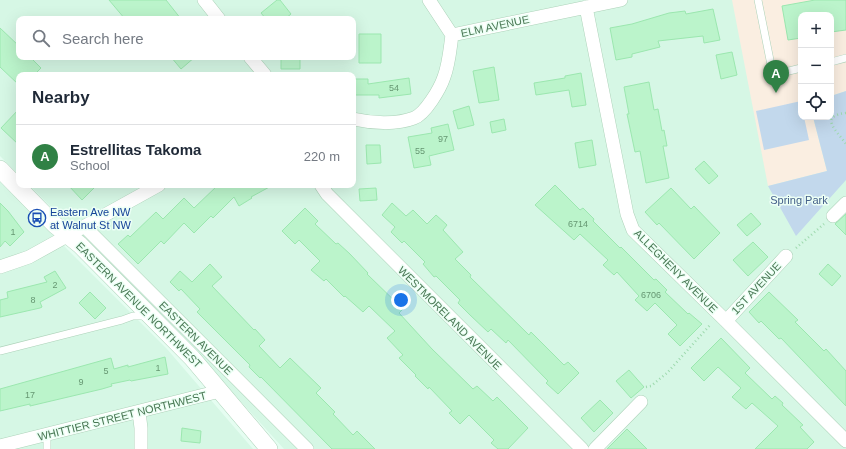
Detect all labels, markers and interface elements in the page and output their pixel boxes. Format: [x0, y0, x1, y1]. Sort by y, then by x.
map controls [798, 12, 834, 120]
button: + [798, 12, 834, 48]
street label: ELM AVENUE [460, 13, 530, 39]
search box [16, 16, 356, 60]
icon: search [30, 27, 52, 49]
text: Search here [62, 30, 144, 47]
button: − [798, 48, 834, 84]
pin: A [763, 60, 789, 93]
house number: 54 [389, 83, 399, 93]
button: locate [798, 84, 834, 120]
text: Nearby [32, 88, 90, 107]
house number: 97 [438, 134, 448, 144]
text: Estrellitas Takoma [70, 141, 201, 158]
house number: 55 [415, 146, 425, 156]
text: A [40, 149, 50, 164]
text: 220 m [304, 149, 340, 164]
text: School [70, 158, 110, 173]
park label: Spring Park [770, 194, 828, 206]
place label: Eastern Ave NW at Walnut St NW [50, 206, 132, 231]
bus stop icon: Eastern Ave NW at Walnut St NW [27, 208, 47, 228]
house number: 6714 [568, 219, 588, 229]
house number: 1 [10, 227, 16, 237]
street label: ALLEGHENY AVENUE [632, 227, 720, 315]
street label: EASTERN AVENUE NORTHWEST [73, 239, 205, 371]
street label: 1ST AVENUE [729, 259, 783, 317]
street label: WESTMORELAND AVENUE [396, 264, 504, 372]
house number: 2 [52, 280, 58, 290]
your location [391, 290, 411, 310]
house number: 6706 [641, 290, 661, 300]
house number: 8 [30, 295, 36, 305]
street label: EASTERN AVENUE [156, 298, 236, 378]
house number: 1 [155, 363, 161, 373]
house number: 5 [103, 366, 109, 376]
house number: 9 [78, 377, 84, 387]
street label: WHITTIER STREET NORTHWEST [37, 389, 208, 443]
house number: 17 [25, 390, 35, 400]

